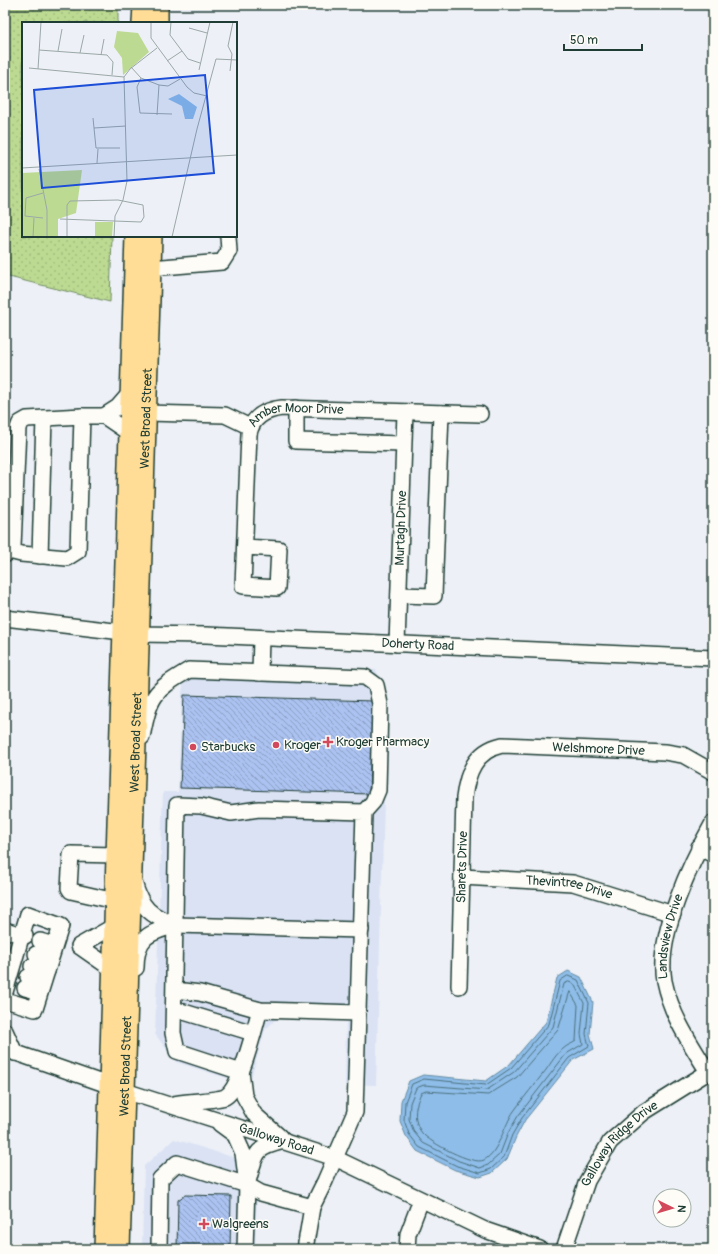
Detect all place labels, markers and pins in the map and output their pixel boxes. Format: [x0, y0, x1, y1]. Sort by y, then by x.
place label: Kroger Pharmacy [336, 734, 430, 750]
place label: Kroger [284, 737, 321, 753]
marker: Kroger Pharmacy [323, 737, 333, 747]
place label: Starbucks [201, 739, 255, 755]
marker: Kroger [271, 740, 281, 750]
marker: Starbucks [188, 742, 198, 752]
place label: Walgreens [212, 1216, 269, 1232]
marker: Walgreens [199, 1219, 209, 1229]

